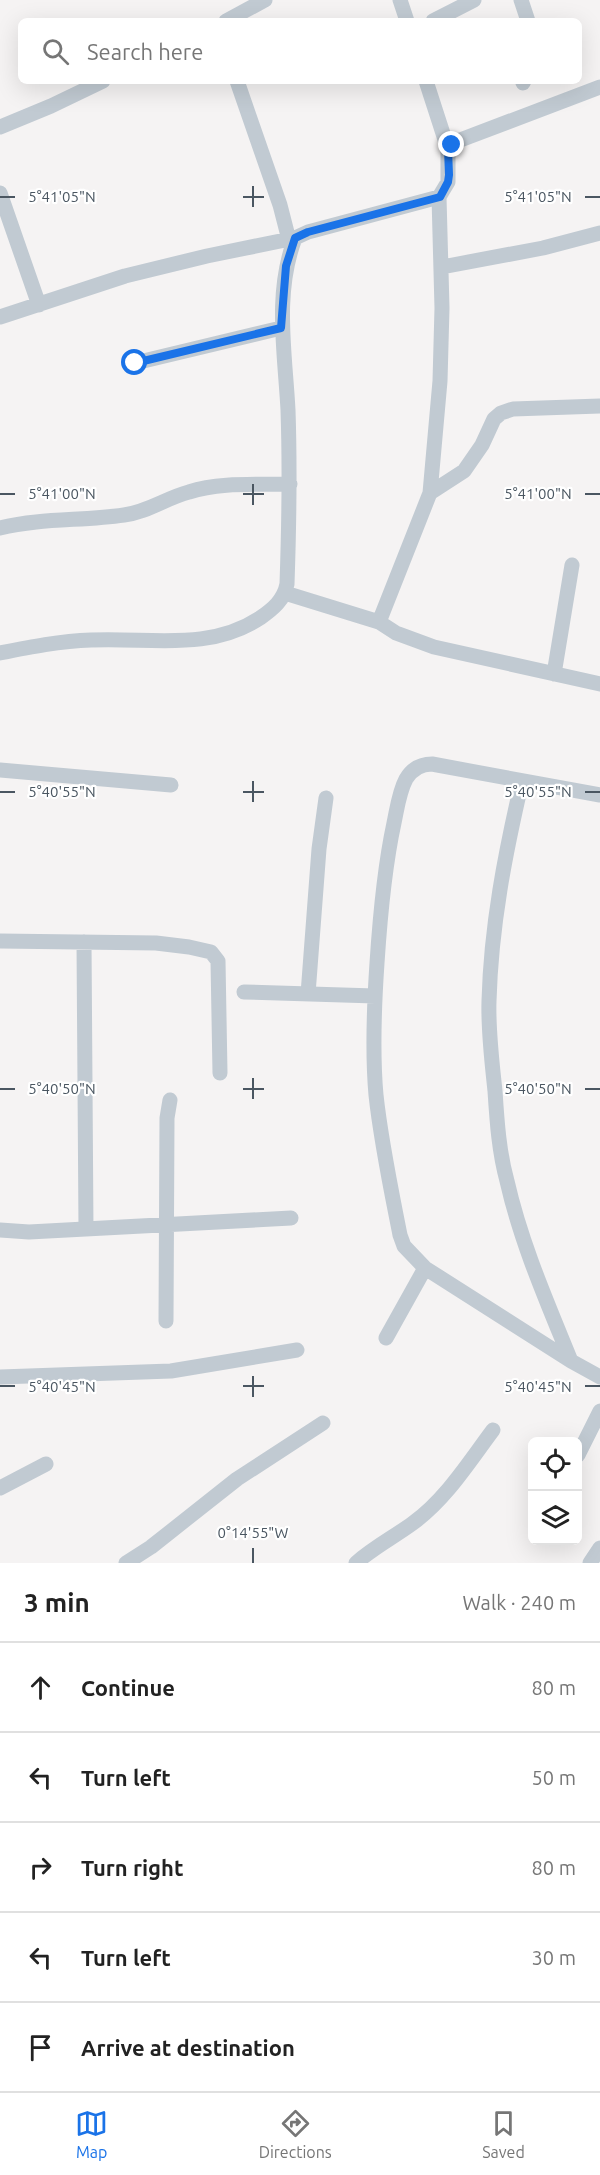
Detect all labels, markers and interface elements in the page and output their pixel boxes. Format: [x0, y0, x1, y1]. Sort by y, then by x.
search box [18, 18, 582, 84]
icon: search [39, 35, 72, 68]
text: Search here [87, 39, 203, 64]
route end [438, 131, 464, 157]
text: 5°41'05"N [28, 188, 96, 205]
text: 5°41'05"N [504, 188, 572, 205]
route start [121, 349, 147, 375]
text: 5°41'00"N [28, 485, 96, 502]
text: 5°41'00"N [504, 485, 572, 502]
text: 5°40'55"N [28, 783, 96, 800]
text: 5°40'55"N [504, 783, 572, 800]
text: 5°40'50"N [28, 1080, 96, 1097]
text: 5°40'50"N [504, 1080, 572, 1097]
text: 5°40'45"N [28, 1378, 96, 1395]
text: 5°40'45"N [504, 1378, 572, 1395]
map controls [528, 1437, 582, 1545]
button: locate [528, 1437, 582, 1491]
button: layers [528, 1491, 582, 1545]
text: 0°14'55"W [218, 1524, 289, 1541]
text: 3 min [24, 1588, 90, 1617]
text: Walk · 240 m [463, 1591, 576, 1614]
icon: ahead [24, 1671, 57, 1704]
text: Continue [81, 1675, 175, 1700]
text: 80 m [532, 1676, 576, 1699]
icon: left [24, 1761, 57, 1794]
text: Turn left [81, 1765, 171, 1790]
text: 50 m [532, 1766, 576, 1789]
icon: right [24, 1851, 57, 1884]
text: Turn right [81, 1855, 183, 1880]
text: 80 m [532, 1856, 576, 1879]
icon: left [24, 1941, 57, 1974]
text: Turn left [81, 1945, 171, 1970]
text: 30 m [532, 1946, 576, 1969]
icon: arrive [24, 2031, 57, 2064]
text: Arrive at destination [81, 2035, 295, 2060]
tab: Map [75, 2107, 108, 2161]
tab: Directions [259, 2107, 332, 2161]
tab: Saved [482, 2107, 525, 2161]

